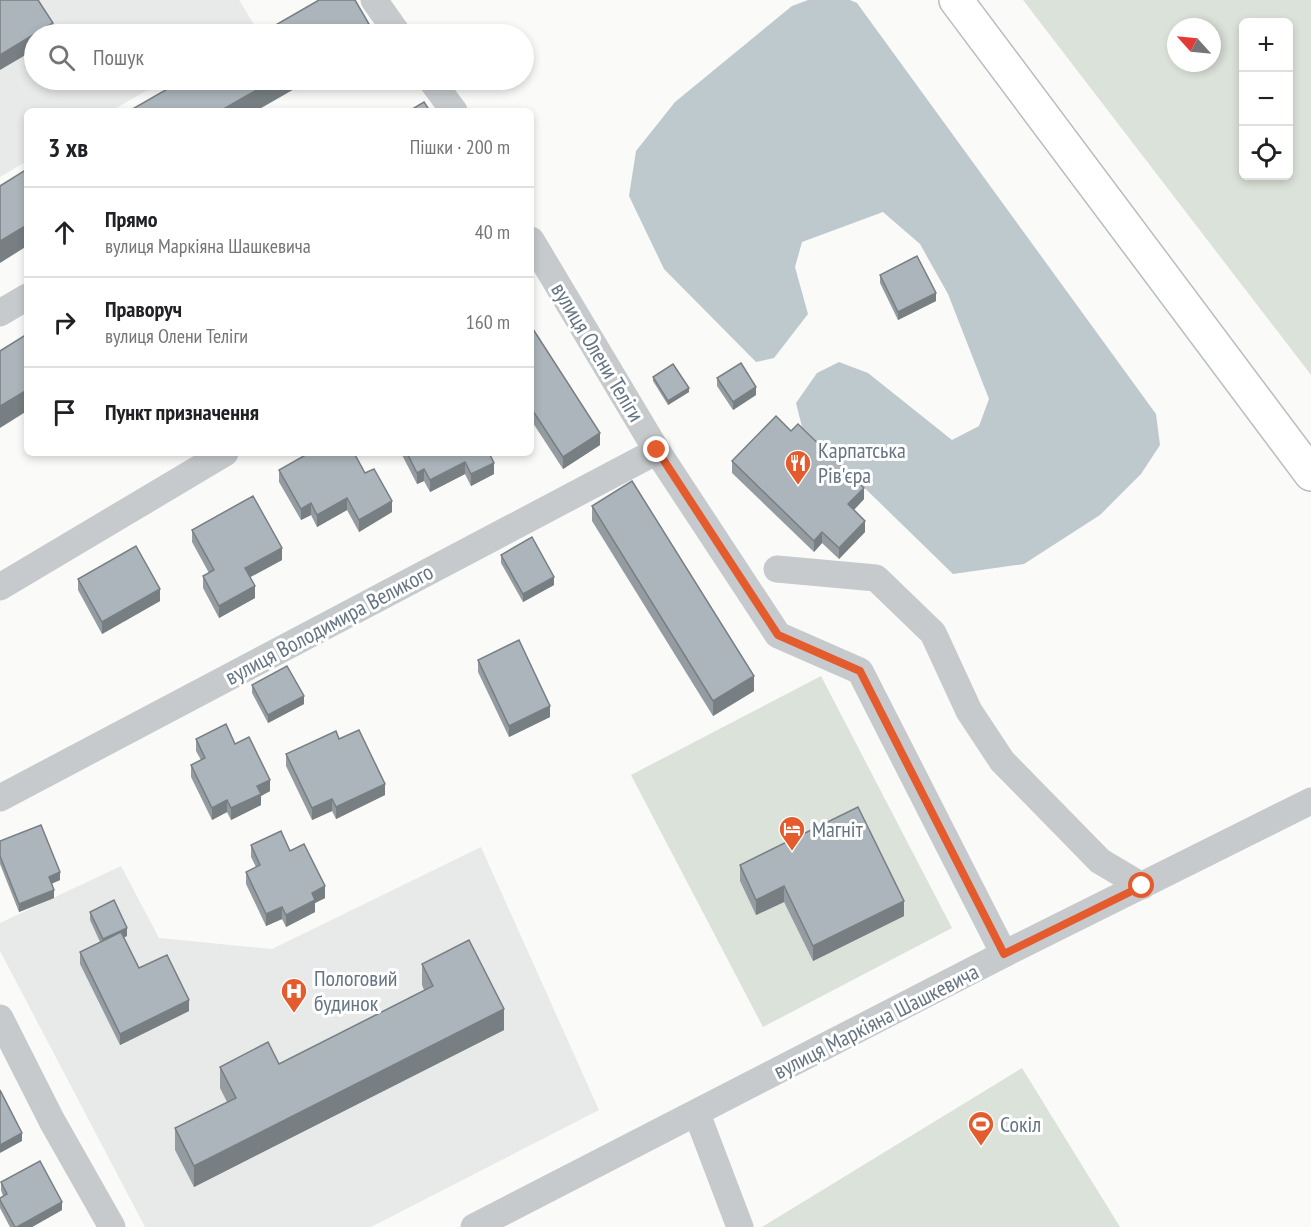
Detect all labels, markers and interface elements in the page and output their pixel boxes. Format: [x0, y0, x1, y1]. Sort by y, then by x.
north arrow [1167, 18, 1221, 72]
map controls [1239, 18, 1293, 180]
button: + [1239, 18, 1293, 72]
search box [24, 24, 534, 90]
icon: search [45, 41, 78, 74]
text: Пошук [93, 43, 144, 71]
button: − [1239, 72, 1293, 126]
button: locate [1239, 126, 1293, 180]
text: 3 хв [48, 131, 88, 164]
text: Пішки · 200 m [410, 134, 510, 160]
text: Прямо [105, 205, 158, 233]
icon: ahead [48, 216, 81, 249]
text: 40 m [475, 219, 510, 245]
text: вулиця Маркіяна Шашкевича [105, 233, 311, 259]
street label: вулиця Олени Теліги [545, 277, 651, 427]
text: Праворуч [105, 295, 182, 323]
icon: right [48, 306, 81, 339]
text: 160 m [466, 309, 510, 335]
text: вулиця Олени Теліги [105, 323, 248, 349]
icon: arrive [48, 396, 81, 429]
text: Пункт призначення [105, 398, 259, 426]
route end [643, 436, 669, 462]
place label: Карпатська Рів'єра [818, 436, 906, 489]
restaurant icon: Карпатська Рів'єра [783, 448, 813, 486]
street label: вулиця Володимира Великого [220, 557, 438, 691]
hotel icon: Магніт [777, 814, 807, 852]
place label: Магніт [812, 815, 864, 843]
route start [1128, 872, 1154, 898]
street label: вулиця Маркіяна Шашкевича [769, 957, 983, 1085]
place label: Пологовий будинок [314, 964, 397, 1017]
hospital icon: Пологовий будинок [279, 976, 309, 1014]
sports icon: Сокіл [966, 1109, 996, 1147]
place label: Сокіл [1000, 1110, 1041, 1138]

